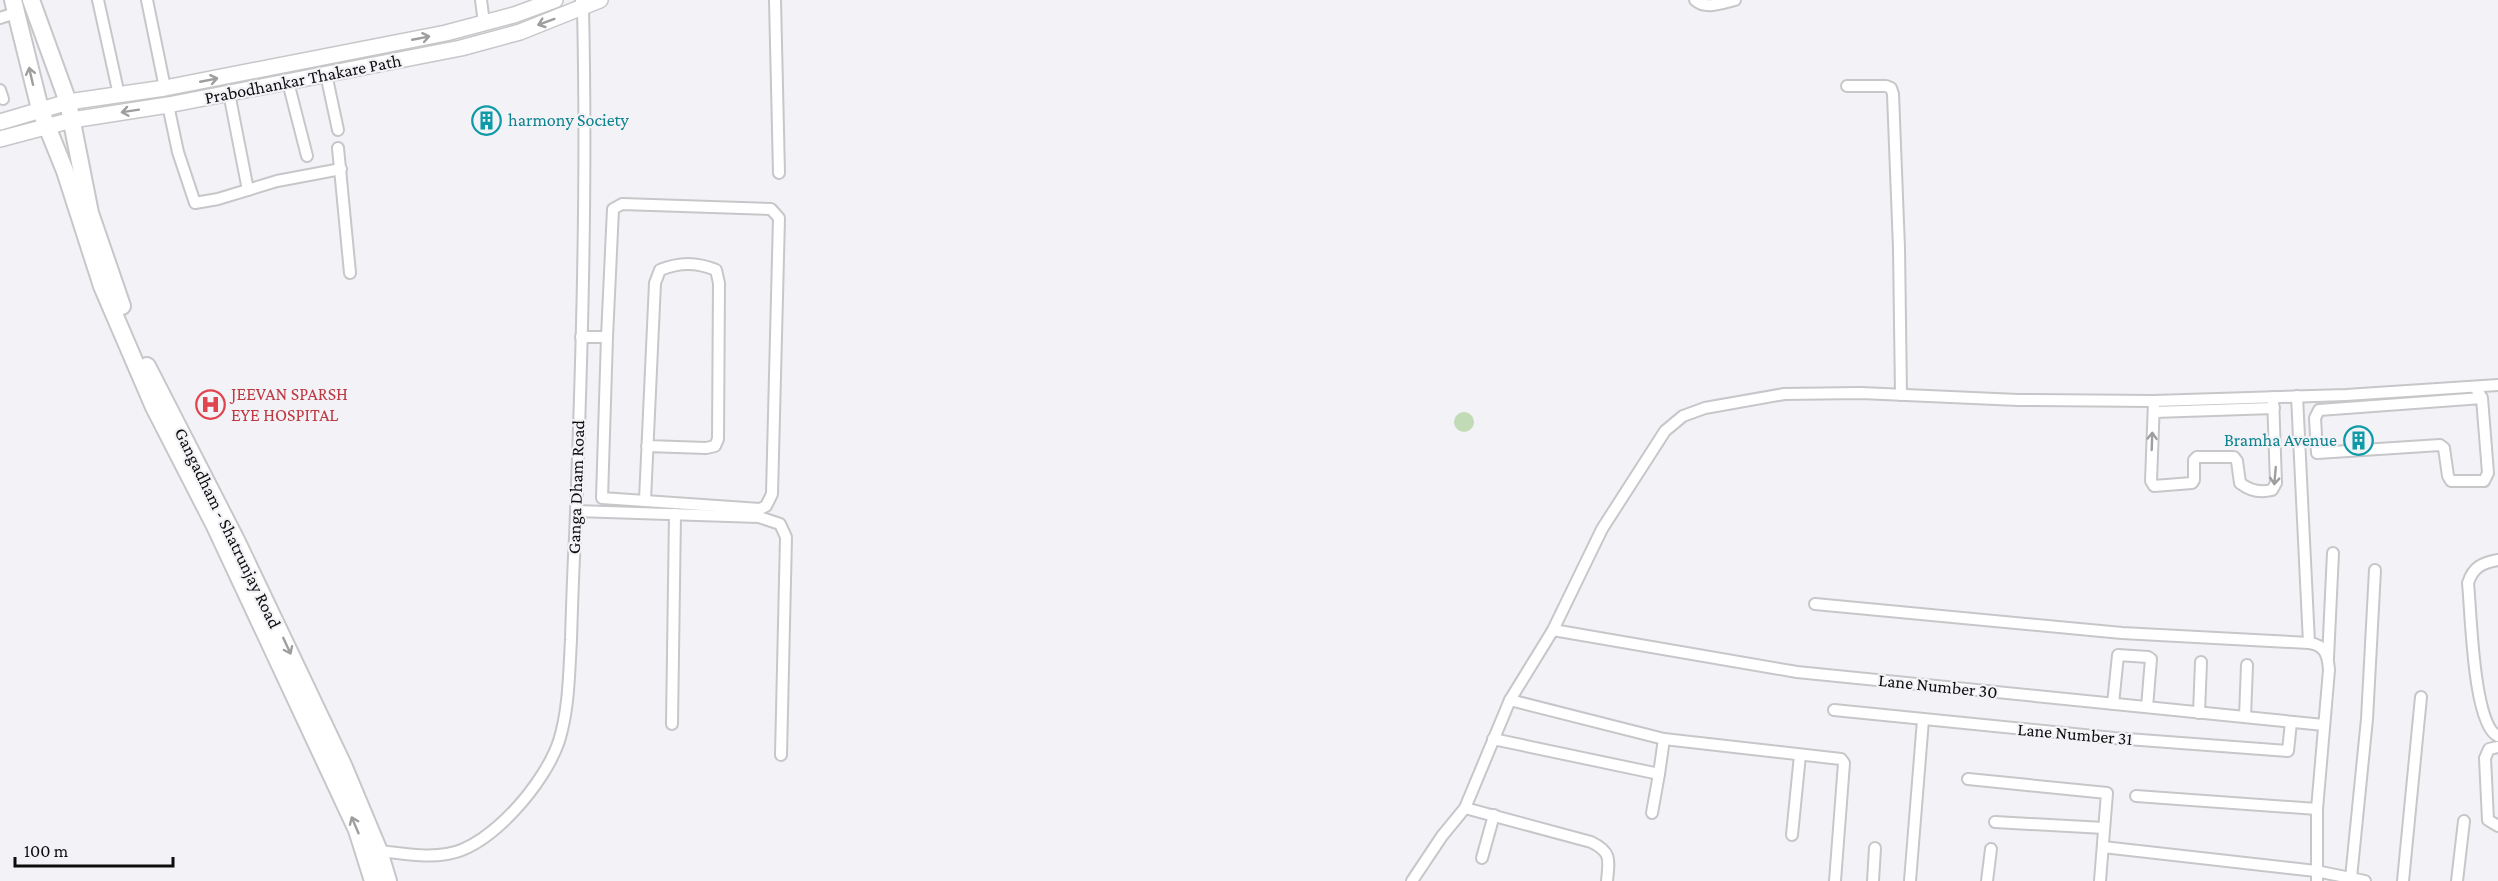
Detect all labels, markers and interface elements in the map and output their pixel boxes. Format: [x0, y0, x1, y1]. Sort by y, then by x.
one-way arrow [537, 17, 556, 28]
one-way arrow [411, 32, 430, 43]
street label: Prabodhankar Thakare Path [203, 50, 403, 108]
one-way arrow [25, 67, 37, 86]
one-way arrow [199, 74, 218, 85]
building icon: harmony Society [471, 104, 503, 136]
one-way arrow [120, 105, 140, 116]
place label: harmony Society [508, 110, 629, 130]
place label: JEEVAN SPARSH EYE HOSPITAL [229, 384, 348, 425]
hospital icon: JEEVAN SPARSH EYE HOSPITAL [194, 388, 226, 420]
street label: Ganga Dham Road [564, 419, 588, 554]
building icon: Bramha Avenue [2342, 424, 2374, 456]
street label: Gangadham - Shatrunjay Road [170, 425, 286, 632]
place label: Bramha Avenue [2224, 430, 2337, 450]
one-way arrow [2147, 431, 2158, 451]
one-way arrow [2269, 466, 2280, 486]
one-way arrow [281, 637, 293, 655]
street label: Lane Number 30 [1877, 670, 1999, 702]
street label: Lane Number 31 [2017, 719, 2133, 749]
one-way arrow [349, 817, 360, 835]
scale bar [15, 830, 172, 868]
text: 100 m [24, 841, 69, 861]

